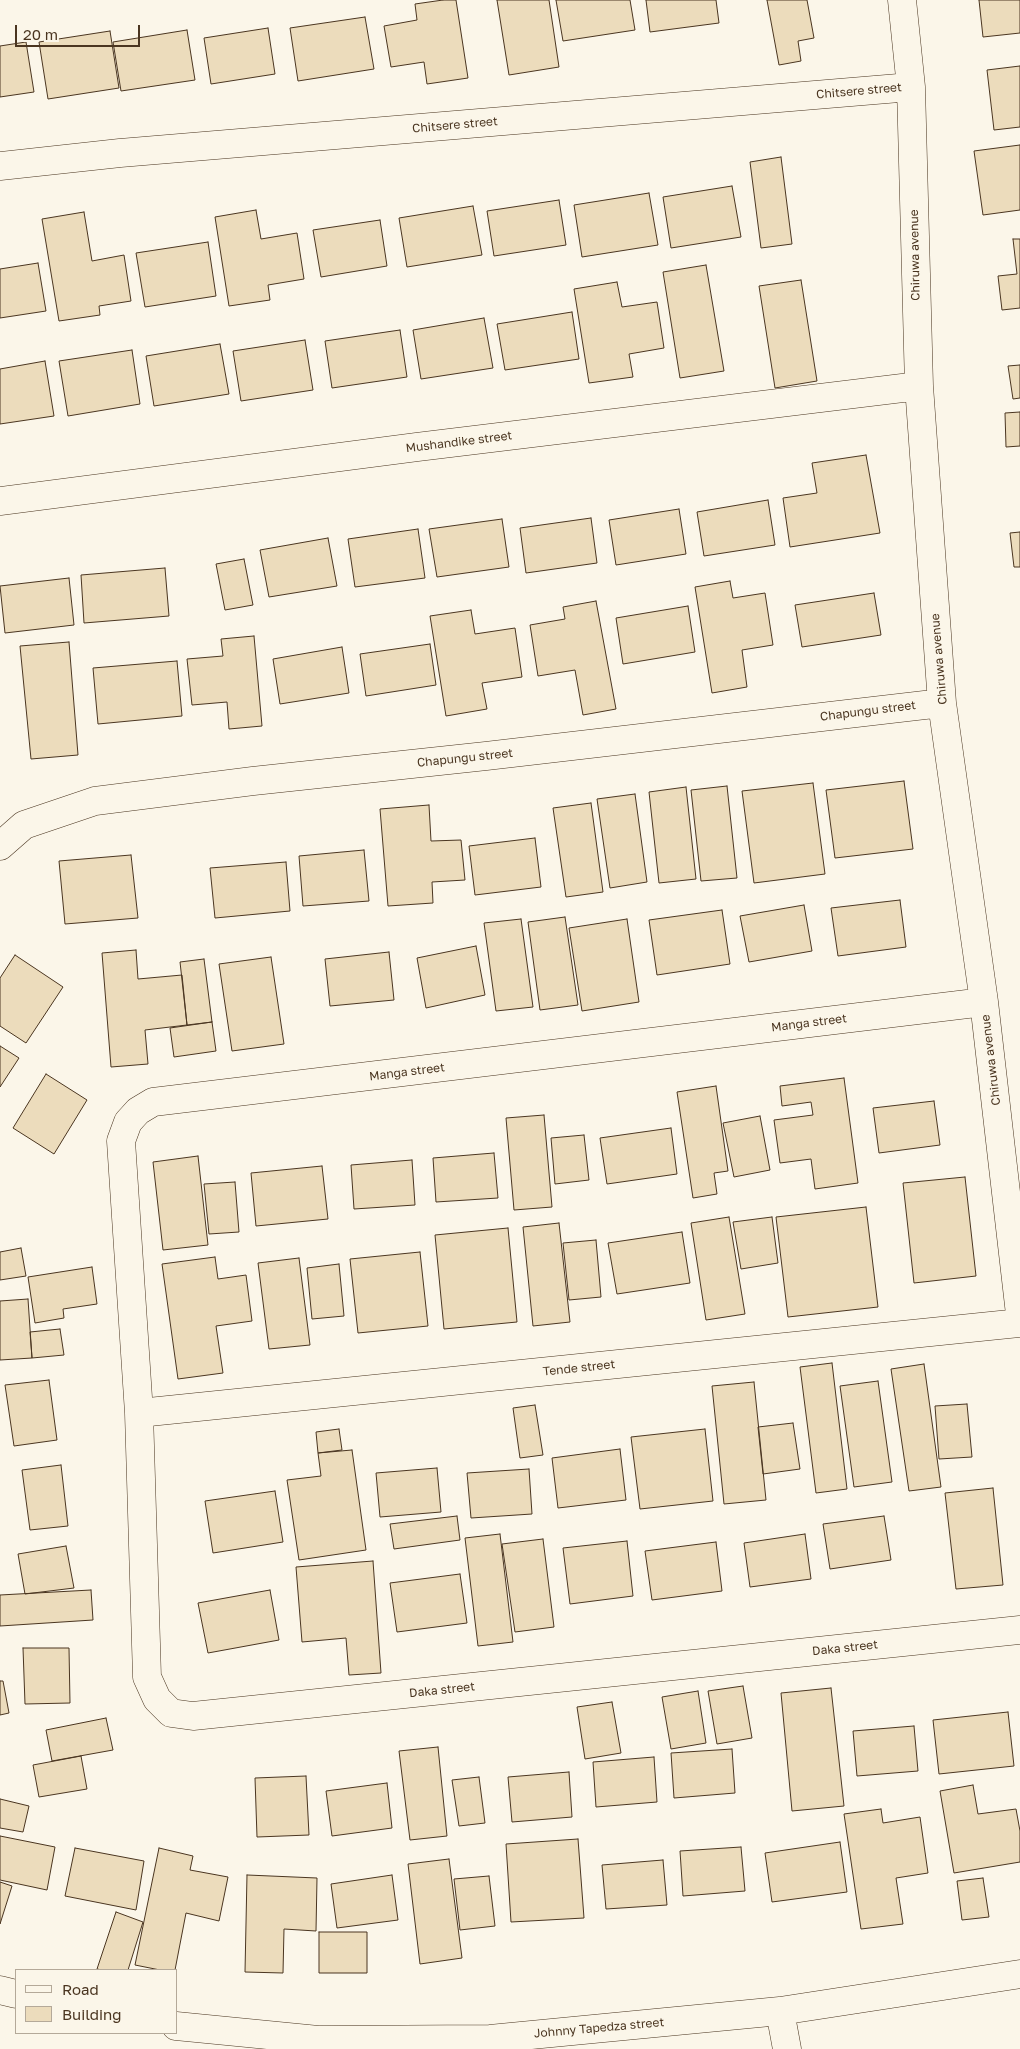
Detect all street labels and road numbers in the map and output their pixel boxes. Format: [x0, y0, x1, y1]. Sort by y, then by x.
street label: Chitsere street [816, 80, 902, 102]
street label: Chitsere street [412, 114, 498, 136]
street label: Chiruwa avenue [907, 209, 923, 301]
street label: Mushandike street [405, 428, 513, 456]
street label: Chiruwa avenue [928, 613, 950, 705]
street label: Chapungu street [819, 698, 917, 724]
street label: Chapungu street [416, 746, 514, 770]
street label: Manga street [770, 1011, 848, 1035]
street label: Chiruwa avenue [978, 1014, 1004, 1106]
street label: Manga street [368, 1060, 446, 1084]
street label: Tende street [542, 1357, 616, 1379]
street label: Daka street [811, 1637, 879, 1659]
street label: Daka street [408, 1679, 476, 1701]
street label: Johnny Tapedza street [533, 2015, 665, 2041]

